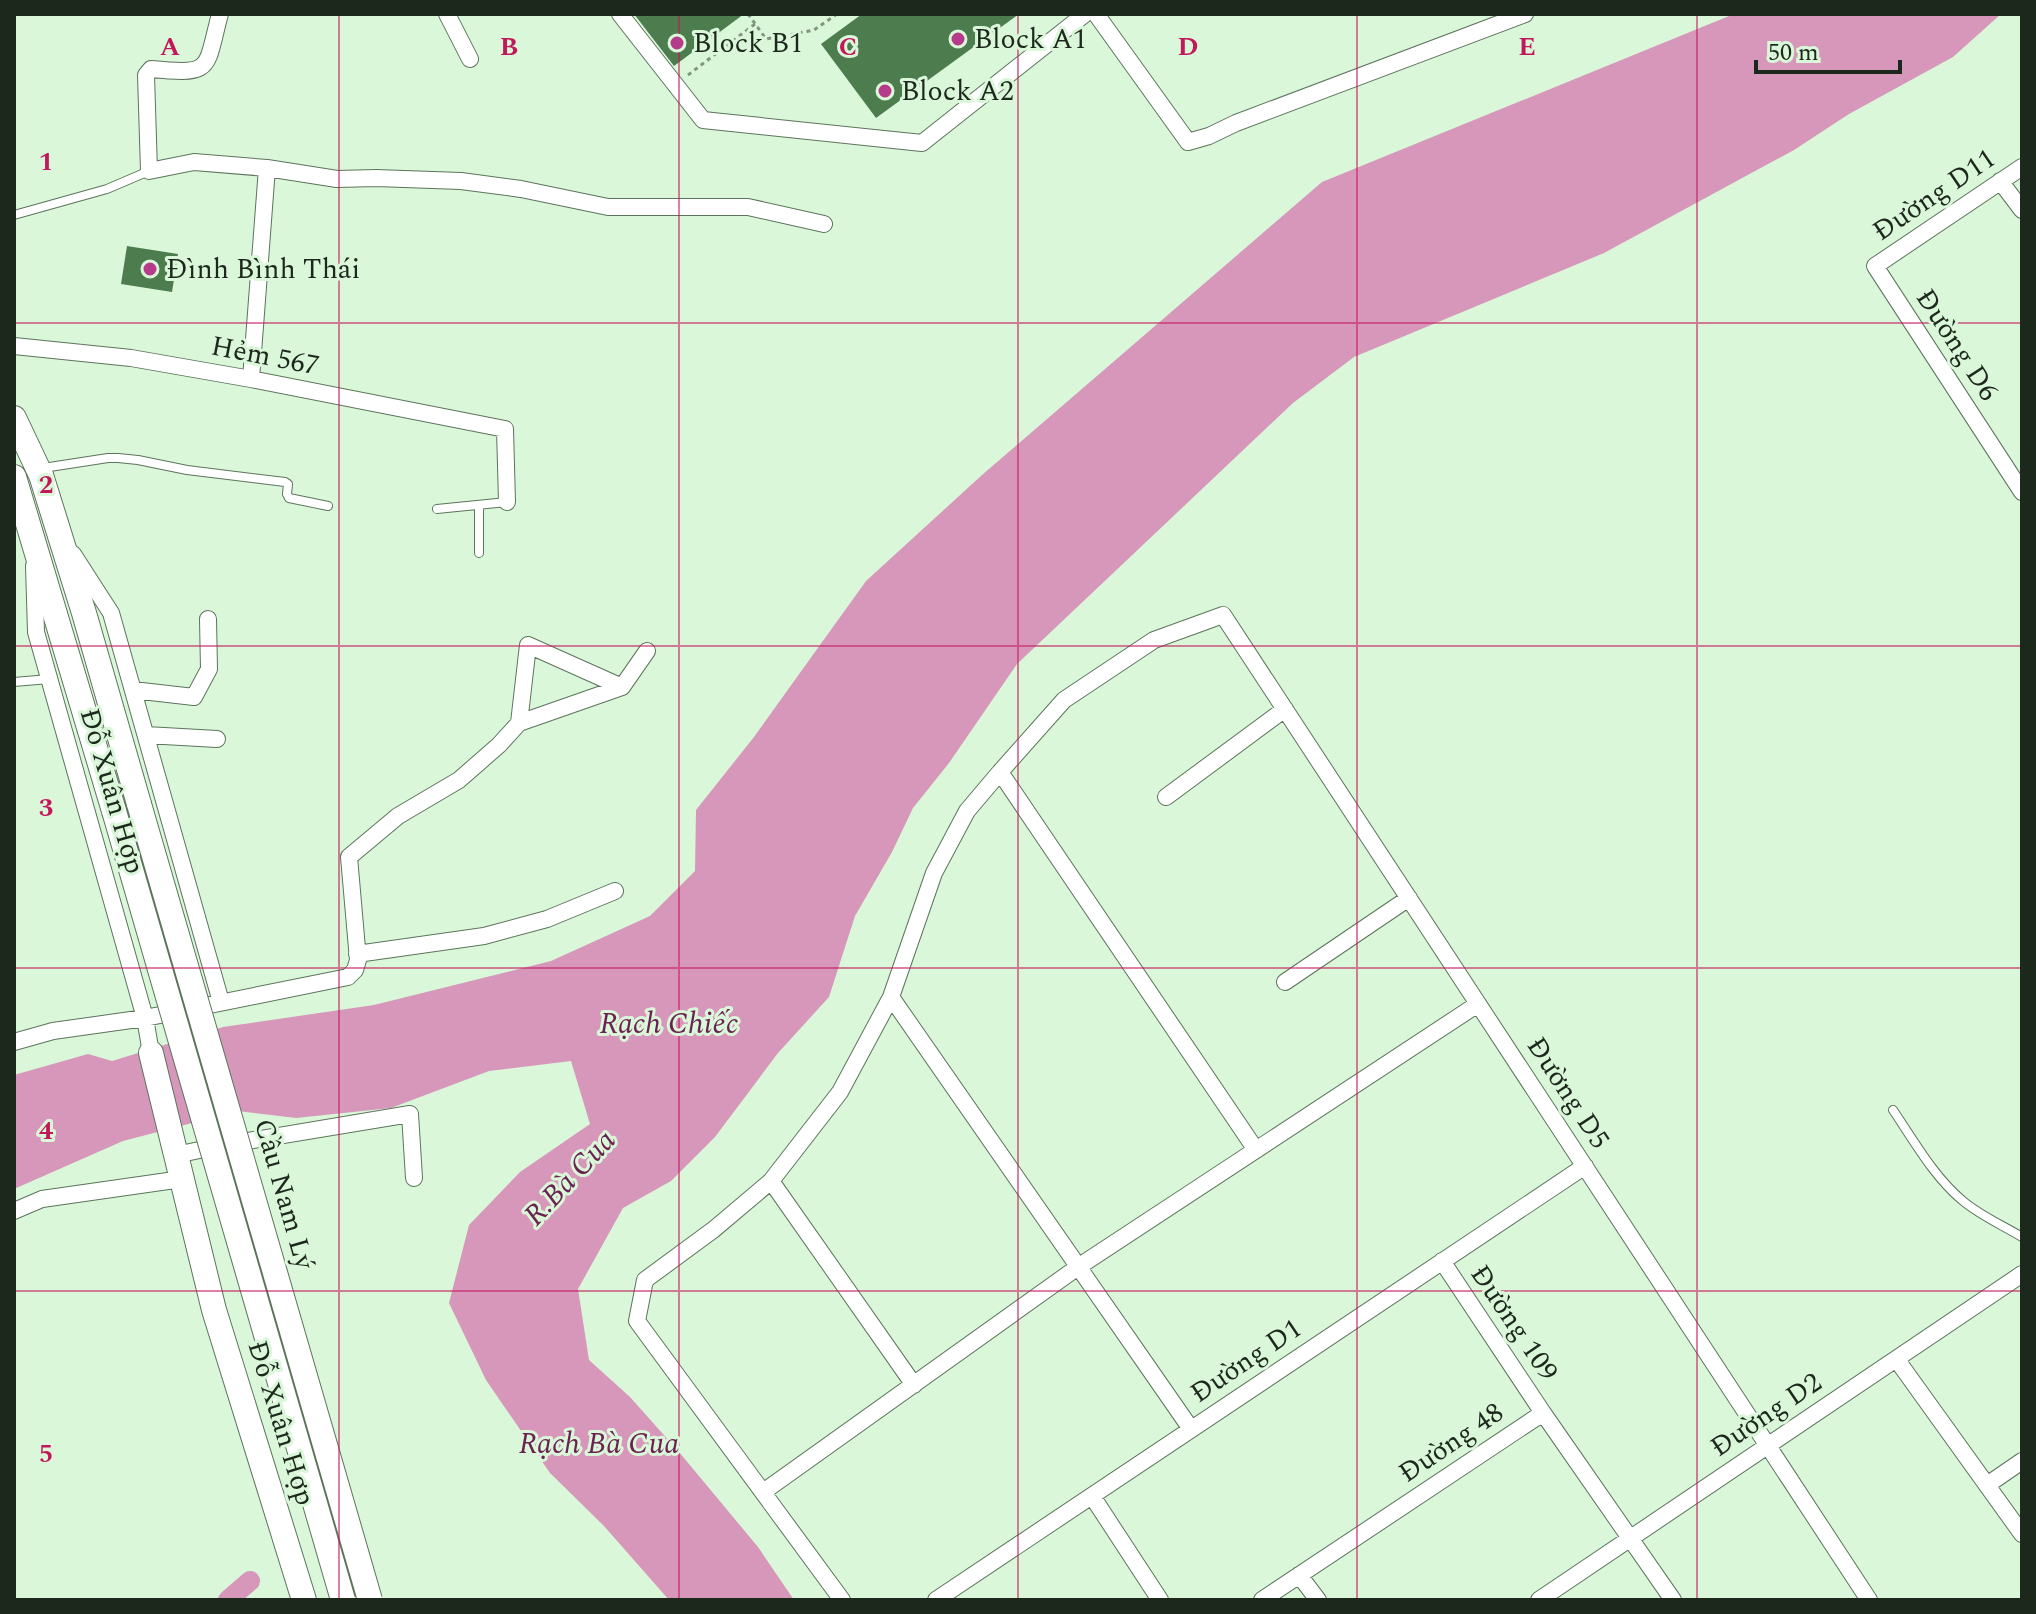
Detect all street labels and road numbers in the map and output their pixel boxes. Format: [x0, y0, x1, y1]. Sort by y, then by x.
street label: Đường D11 [1864, 138, 2004, 252]
street label: Đường D6 [1904, 280, 2010, 410]
street label: Hẻm 567 [207, 324, 323, 388]
street label: Đỗ Xuân Hợp [68, 703, 156, 879]
street label: Đường D5 [1515, 1028, 1621, 1158]
street label: Cầu Nam Lý [242, 1114, 326, 1276]
street label: Đường 109 [1459, 1256, 1569, 1390]
street label: Đường D1 [1181, 1308, 1311, 1414]
street label: Đỗ Xuân Hợp [236, 1335, 326, 1511]
street label: Đường D2 [1701, 1362, 1831, 1468]
street label: Đường 48 [1390, 1392, 1512, 1494]

